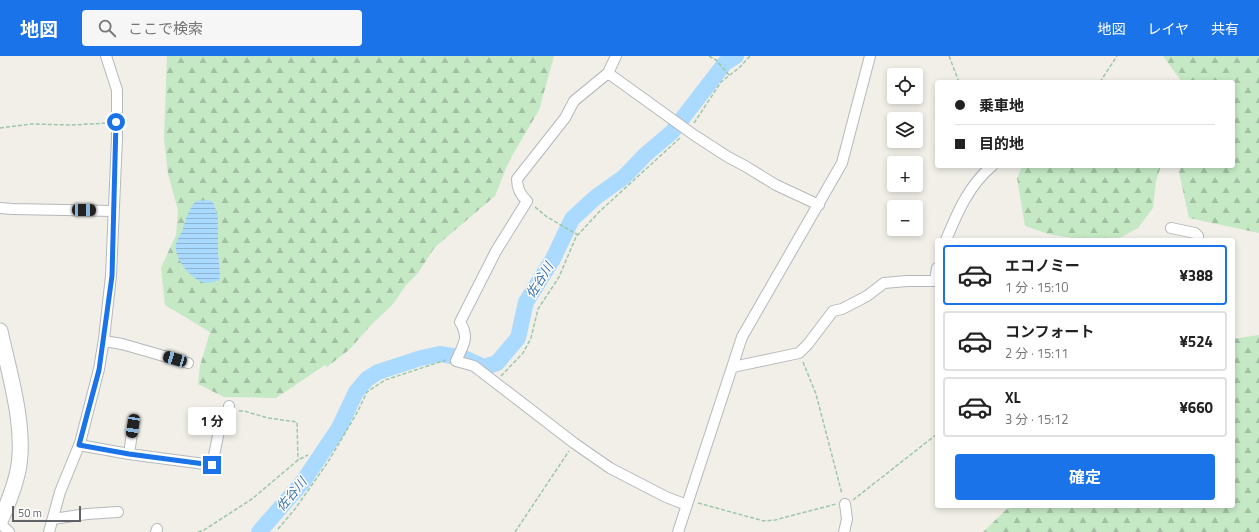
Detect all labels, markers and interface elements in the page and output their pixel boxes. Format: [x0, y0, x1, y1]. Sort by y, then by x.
search box [82, 10, 362, 46]
text: 地図 [20, 14, 58, 43]
icon: search [96, 17, 118, 39]
text: ここで検索 [128, 17, 203, 40]
text: 地図 [1097, 18, 1125, 39]
text: レイヤ [1147, 18, 1189, 39]
text: 共有 [1211, 18, 1239, 39]
map controls [887, 68, 923, 236]
button: locate [887, 68, 923, 104]
text: 乗車地 [979, 94, 1024, 117]
button: layers [887, 112, 923, 148]
route start [107, 113, 125, 131]
text: 目的地 [979, 132, 1024, 155]
button: + [887, 156, 923, 192]
button: − [887, 200, 923, 236]
car [72, 204, 96, 216]
text: エコノミー [1005, 254, 1080, 277]
water label: 佐谷川 [520, 256, 559, 302]
icon: car [957, 257, 993, 293]
text: ¥388 [1179, 264, 1213, 287]
text: 1 分 · 15:10 [1005, 277, 1069, 297]
text: コンフォート [1005, 320, 1095, 343]
icon: car [957, 323, 993, 359]
text: ¥524 [1179, 330, 1213, 353]
text: 2 分 · 15:11 [1005, 343, 1069, 363]
car [162, 350, 188, 368]
text: XL [1005, 386, 1021, 409]
icon: car [957, 389, 993, 425]
text: ¥660 [1179, 396, 1213, 419]
callout: 1 分 [188, 407, 236, 435]
text: 3 分 · 15:12 [1005, 409, 1069, 429]
text: 1 分 [200, 411, 224, 431]
car [125, 413, 141, 439]
button: 確定 [955, 454, 1215, 500]
route end [203, 456, 221, 474]
water label: 佐谷川 [271, 471, 312, 515]
scale bar [12, 504, 81, 523]
text: 50 m [18, 505, 42, 521]

